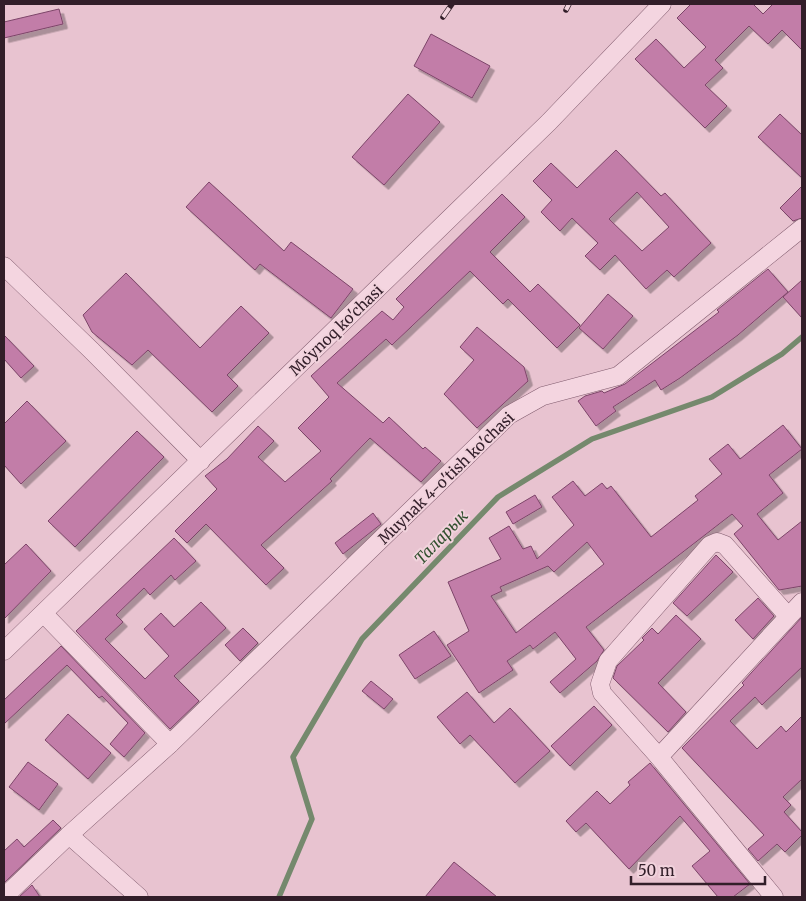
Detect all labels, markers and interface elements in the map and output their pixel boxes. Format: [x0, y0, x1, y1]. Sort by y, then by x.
street label: Moʻynoq ko'chasi [285, 281, 387, 379]
street label: Muynak 4-o'tish ko'chasi [374, 408, 518, 548]
water label: Таларык [410, 505, 472, 568]
scale bar [631, 854, 765, 886]
text: 50 m [638, 861, 675, 880]

